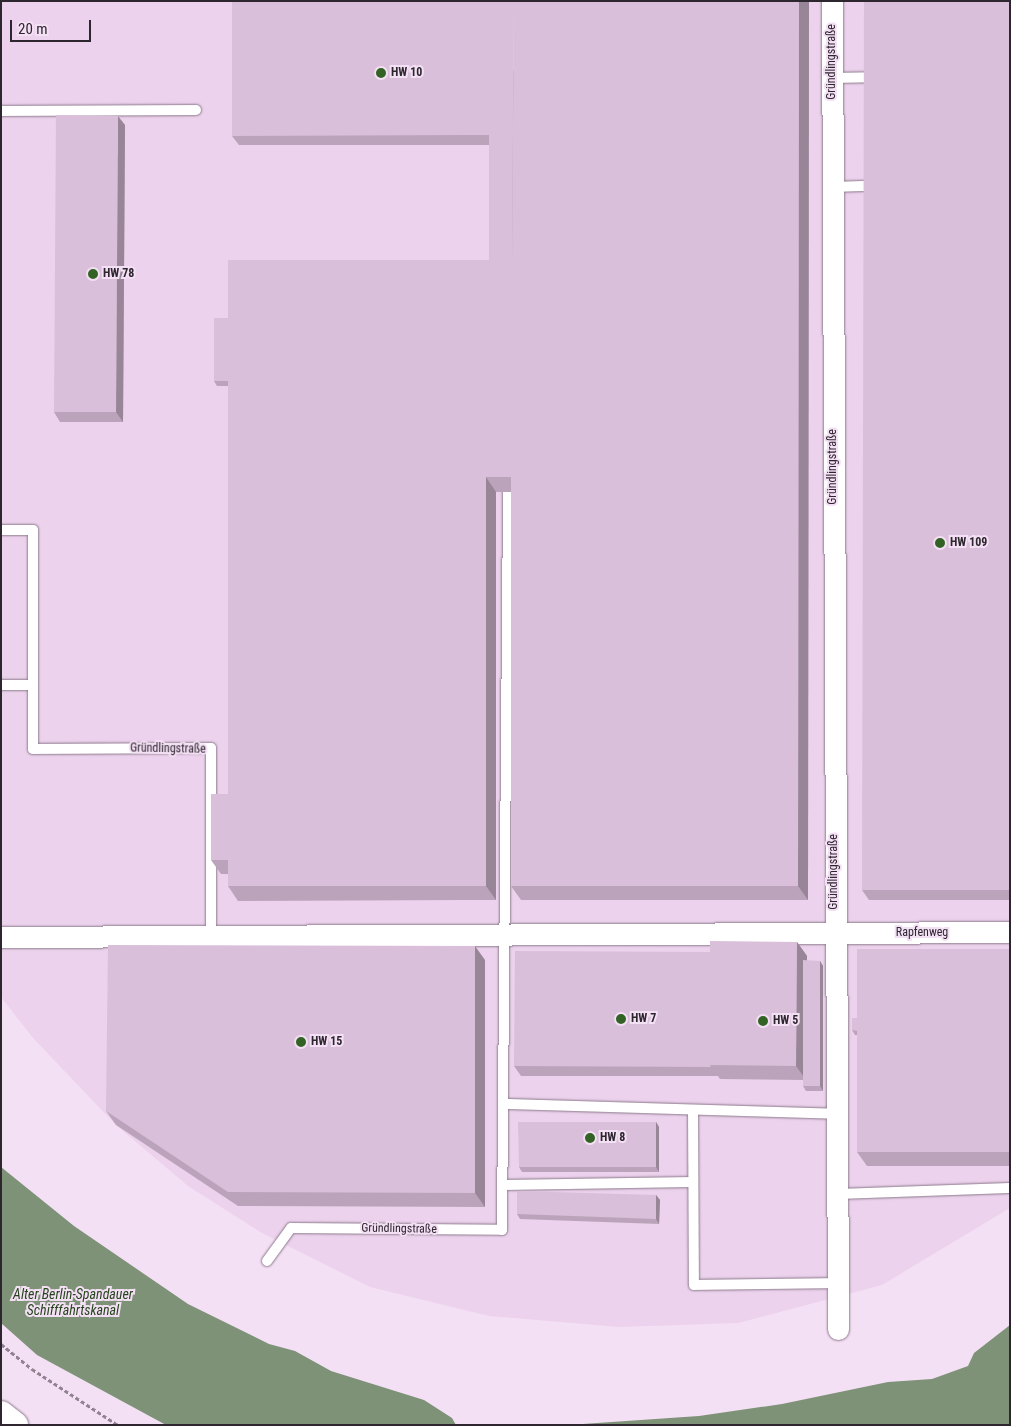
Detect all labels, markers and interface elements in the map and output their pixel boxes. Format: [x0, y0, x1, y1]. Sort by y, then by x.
scale bar [12, 10, 94, 42]
text: 20 m [18, 20, 48, 38]
street label: Gründlingstraße [825, 24, 839, 100]
place label: HW 10 [391, 66, 422, 80]
marker: HW 10 [375, 67, 387, 79]
place label: HW 78 [103, 267, 134, 281]
marker: HW 78 [87, 268, 99, 280]
street label: Gründlingstraße [826, 429, 840, 505]
place label: HW 109 [950, 536, 987, 550]
marker: HW 109 [934, 537, 946, 549]
street label: Gründlingstraße [130, 741, 206, 757]
street label: Gründlingstraße [827, 834, 841, 910]
street label: Rapfenweg [896, 926, 948, 940]
place label: HW 7 [631, 1012, 656, 1026]
marker: HW 7 [615, 1013, 627, 1025]
place label: HW 5 [773, 1014, 798, 1028]
marker: HW 5 [757, 1015, 769, 1027]
place label: HW 15 [311, 1035, 342, 1049]
marker: HW 15 [295, 1036, 307, 1048]
place label: HW 8 [600, 1131, 625, 1145]
marker: HW 8 [584, 1132, 596, 1144]
street label: Gründlingstraße [361, 1221, 437, 1237]
water label: Alter Berlin-Spandauer Schifffahrtskanal [13, 1286, 133, 1318]

